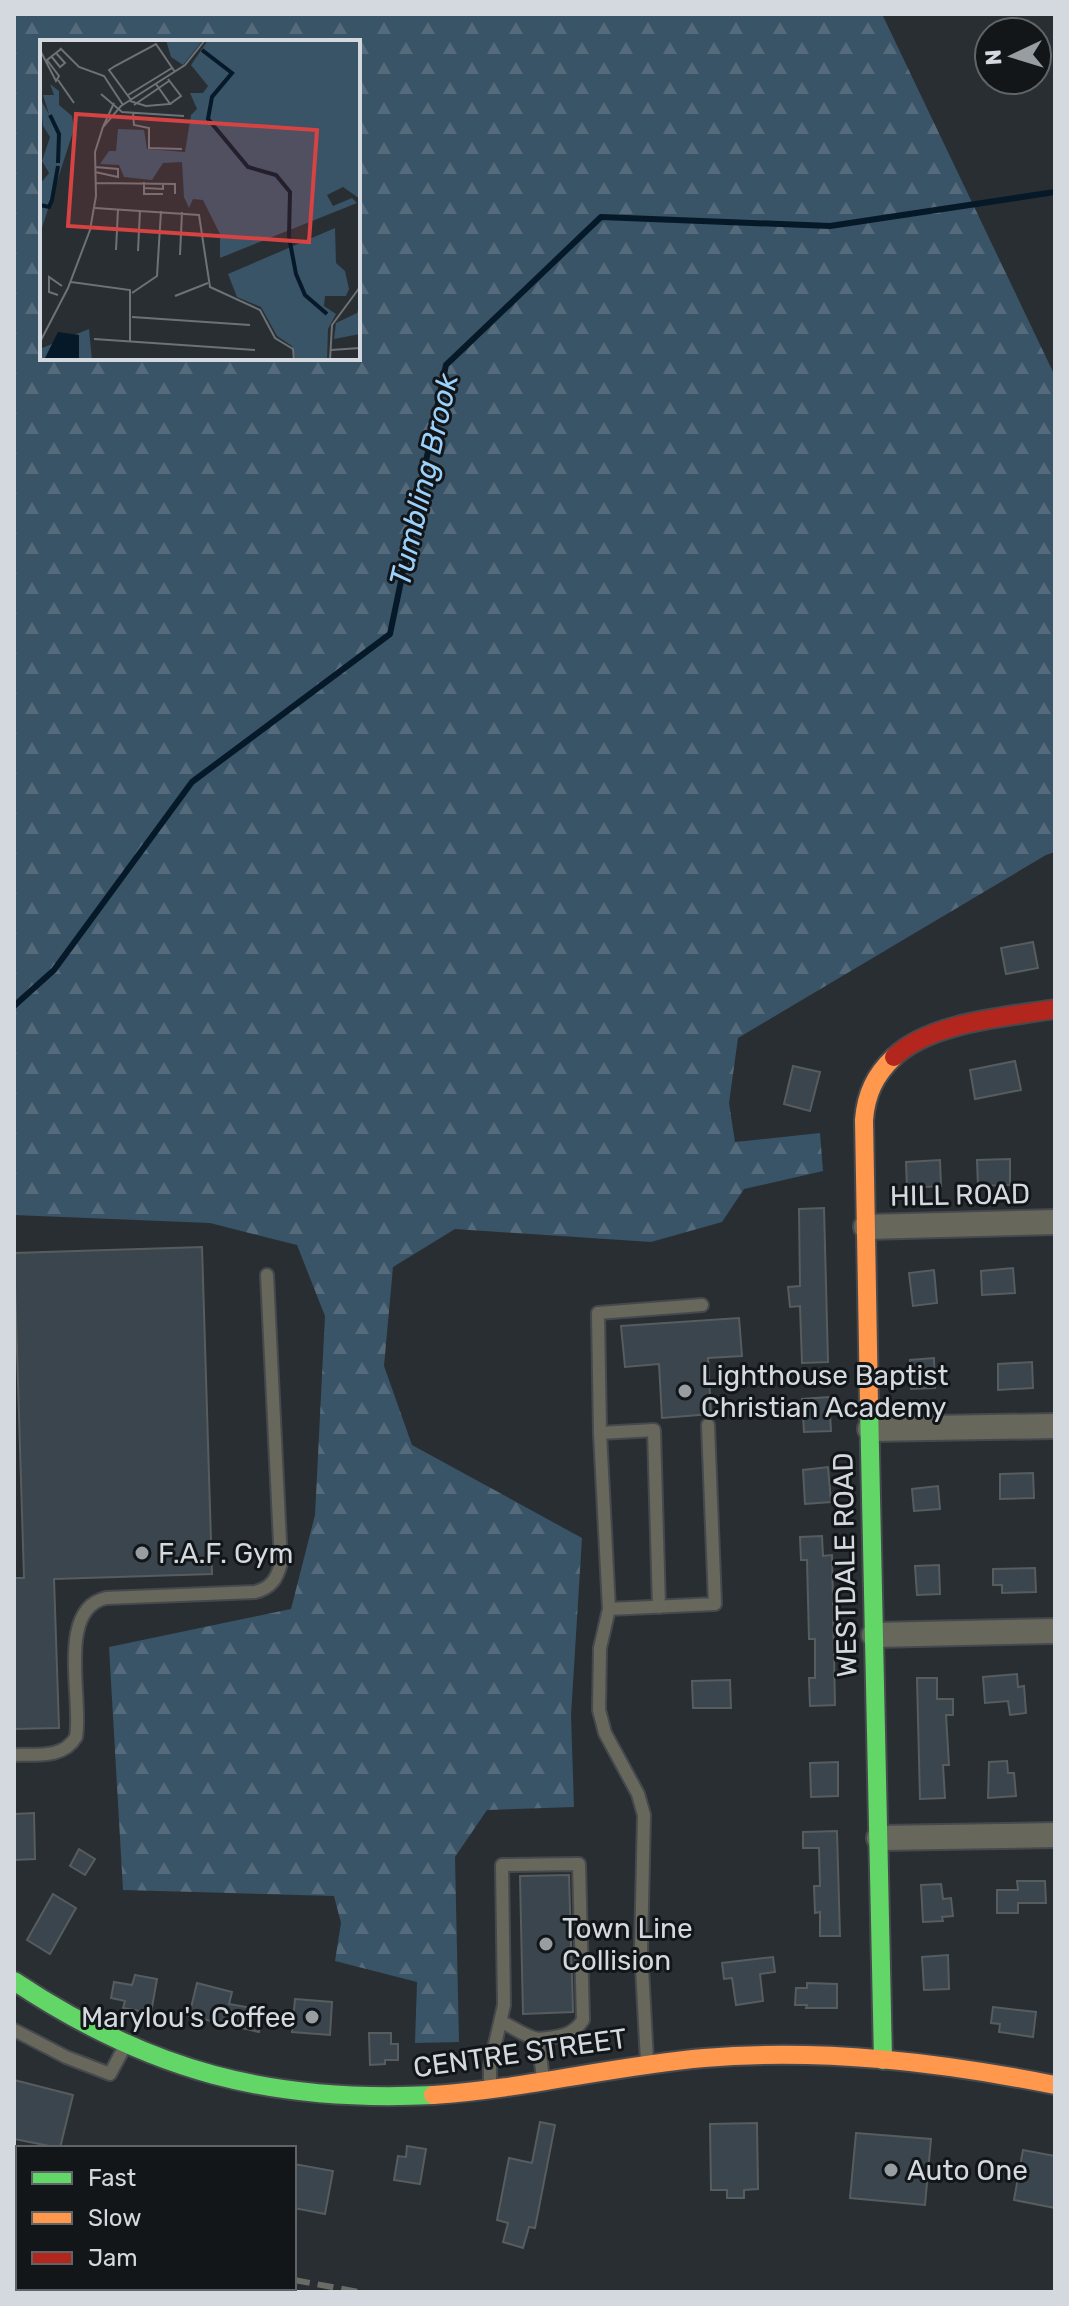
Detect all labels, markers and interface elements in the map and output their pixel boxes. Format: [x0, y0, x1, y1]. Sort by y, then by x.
north arrow [973, 16, 1053, 96]
inset map [40, 40, 360, 360]
text: N [980, 49, 1008, 66]
water label: Tumbling Brook [382, 370, 466, 590]
street label: HILL ROAD [890, 1177, 1030, 1213]
place label: Lighthouse Baptist Christian Academy [701, 1359, 949, 1424]
marker: Lighthouse Baptist Christian Academy [676, 1382, 694, 1400]
street label: WESTDALE ROAD [827, 1452, 863, 1678]
place label: F.A.F. Gym [158, 1537, 293, 1570]
marker: F.A.F. Gym [133, 1544, 151, 1562]
place label: Town Line Collision [562, 1912, 693, 1977]
marker: Town Line Collision [537, 1935, 555, 1953]
place label: Marylou's Coffee [81, 2001, 296, 2034]
marker: Marylou's Coffee [303, 2008, 321, 2026]
street label: CENTRE STREET [411, 2022, 629, 2084]
legend [16, 2146, 296, 2290]
place label: Auto One [907, 2154, 1028, 2187]
marker: Auto One [882, 2161, 900, 2179]
text: Fast [88, 2164, 136, 2192]
text: Slow [88, 2204, 141, 2232]
text: Jam [88, 2244, 138, 2272]

